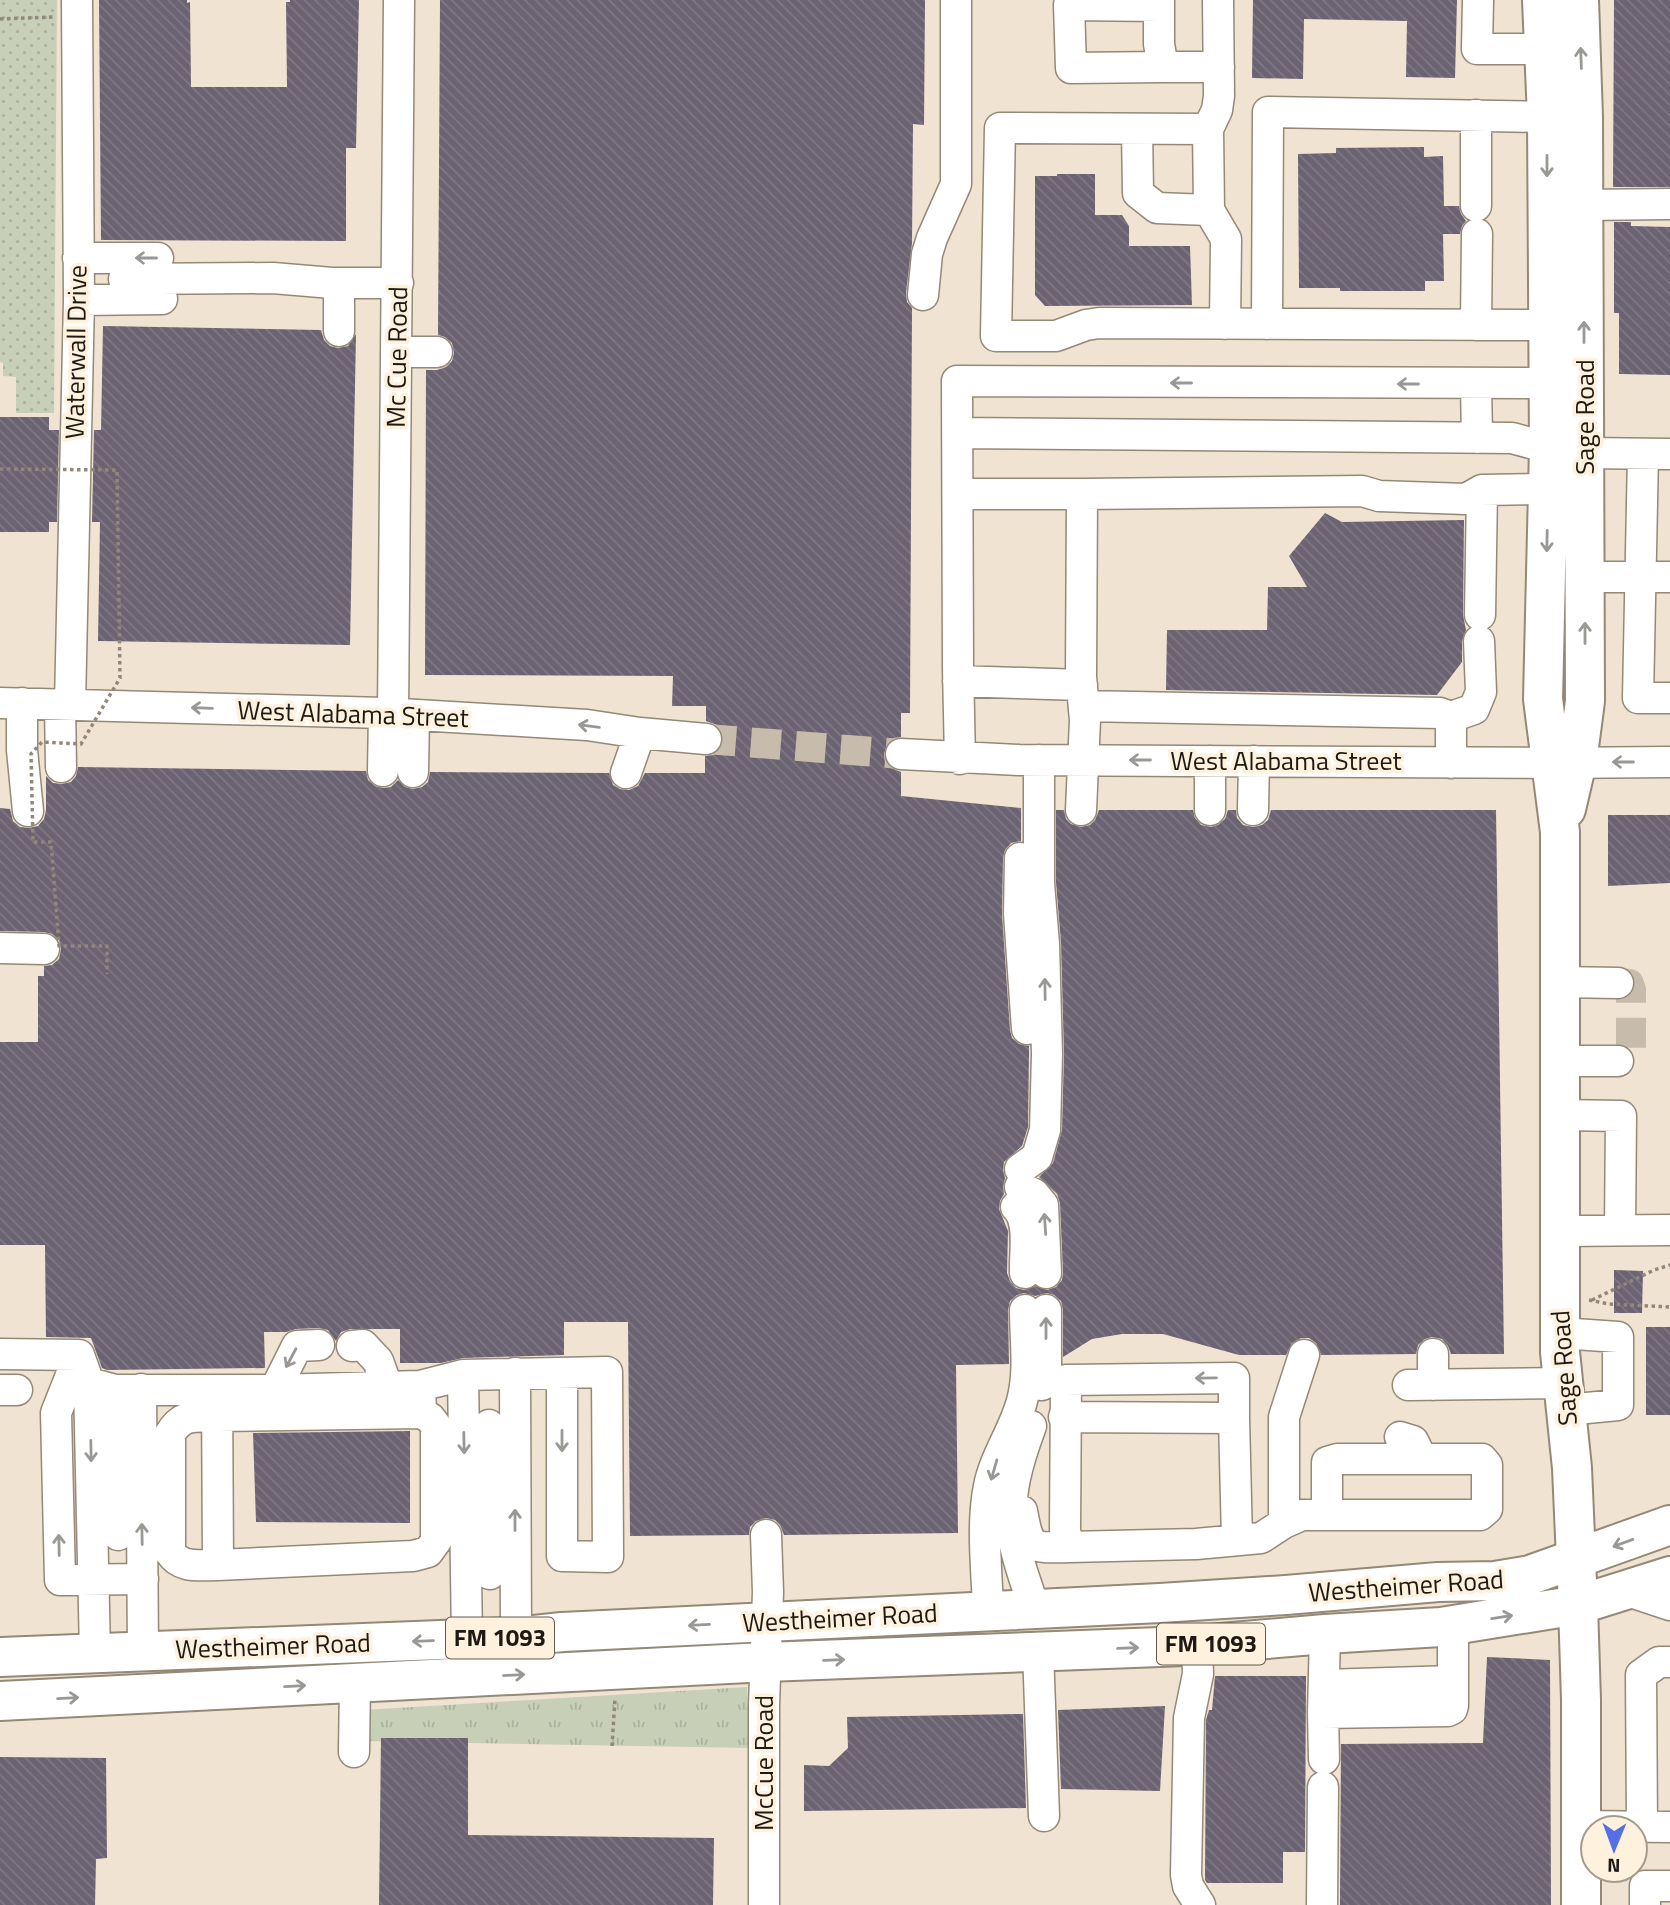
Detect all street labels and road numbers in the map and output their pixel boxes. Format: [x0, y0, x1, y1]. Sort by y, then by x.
street label: Waterwall Drive [54, 265, 97, 439]
street label: Mc Cue Road [376, 286, 417, 428]
street label: Sage Road [1565, 359, 1604, 475]
street label: West Alabama Street [237, 690, 469, 737]
street label: West Alabama Street [1170, 741, 1402, 780]
street label: Sage Road [1540, 1309, 1587, 1427]
street label: Westheimer Road [1307, 1559, 1505, 1612]
street label: Westheimer Road [741, 1593, 939, 1642]
road number: FM 1093 [446, 1618, 554, 1658]
street label: Westheimer Road [175, 1623, 371, 1668]
road number: FM 1093 [1157, 1624, 1265, 1664]
street label: McCue Road [744, 1695, 783, 1831]

